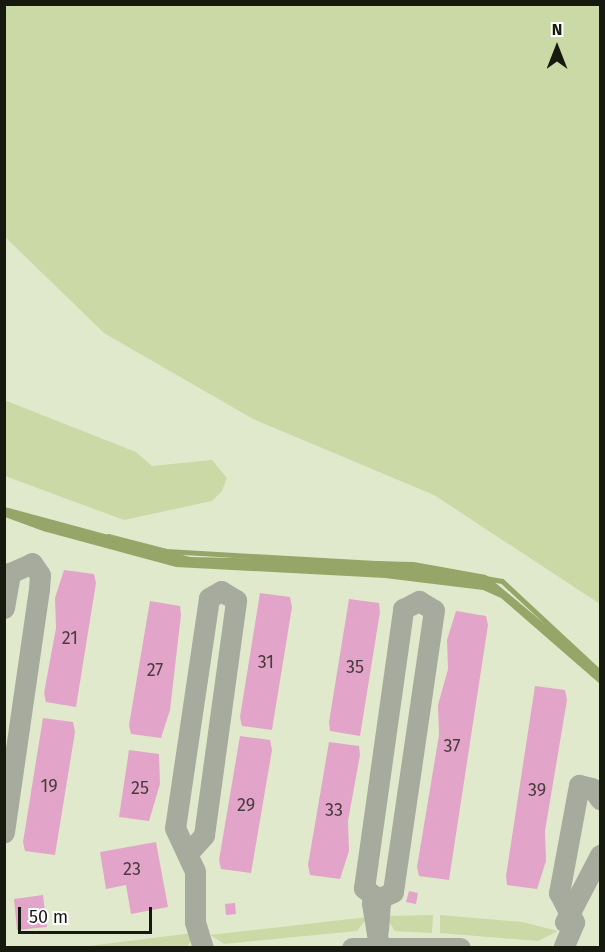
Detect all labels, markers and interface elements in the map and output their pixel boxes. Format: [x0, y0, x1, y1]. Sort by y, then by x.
north arrow [527, 18, 587, 78]
text: N [552, 20, 562, 39]
house number: 21 [62, 627, 78, 649]
house number: 31 [258, 651, 274, 673]
house number: 35 [346, 656, 364, 678]
house number: 27 [147, 659, 163, 681]
house number: 37 [444, 735, 460, 757]
house number: 19 [40, 775, 58, 797]
house number: 25 [131, 777, 149, 799]
house number: 39 [528, 779, 546, 801]
house number: 29 [237, 794, 255, 816]
house number: 33 [325, 799, 343, 821]
house number: 23 [123, 858, 141, 880]
scale bar [21, 895, 154, 933]
text: 50 m [29, 906, 68, 928]

